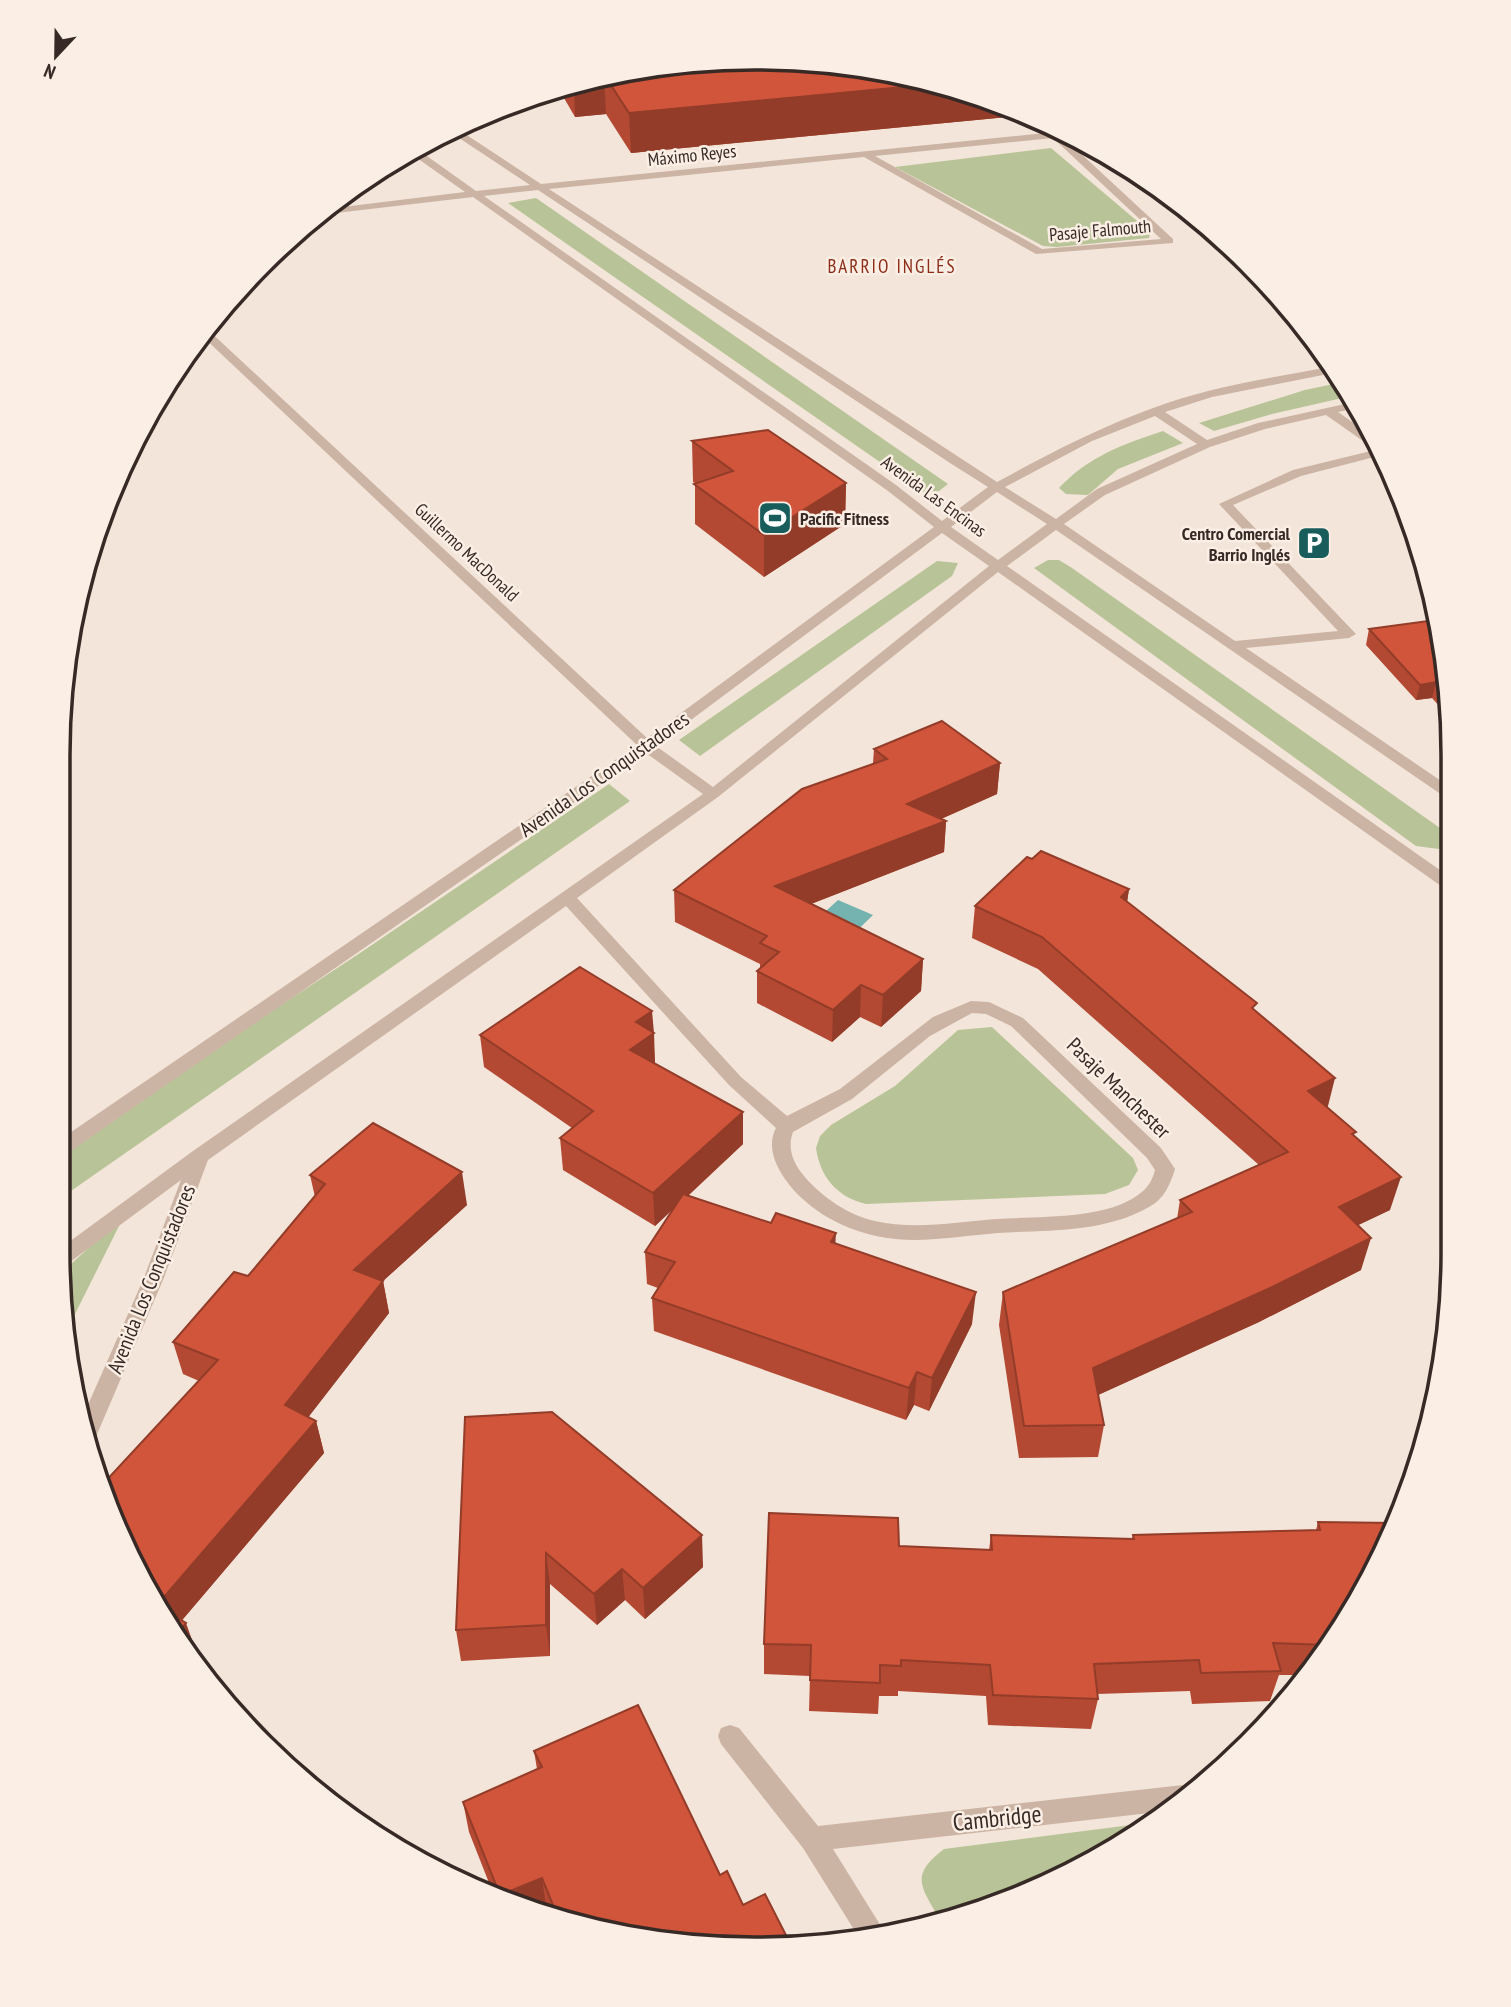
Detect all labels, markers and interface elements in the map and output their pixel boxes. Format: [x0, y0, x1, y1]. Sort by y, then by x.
north arrow [21, 21, 91, 91]
text: N [40, 59, 59, 85]
street label: Máximo Reyes [647, 139, 737, 171]
street label: Pasaje Falmouth [1048, 214, 1152, 246]
district label: BARRIO INGLÉS [827, 254, 957, 278]
street label: Avenida Las Encinas [877, 450, 991, 542]
street label: Guillermo MacDonald [410, 498, 524, 606]
sports icon: Pacific Fitness [756, 499, 794, 537]
place label: Pacific Fitness [800, 507, 889, 530]
place label: Centro Comercial Barrio Inglés [1182, 522, 1291, 566]
parking icon: Centro Comercial Barrio Inglés [1295, 524, 1333, 562]
street label: Avenida Los Conquistadores [514, 705, 694, 843]
street label: Pasaje Manchester [1061, 1032, 1177, 1144]
street label: Avenida Los Conquistadores [101, 1181, 201, 1377]
street label: Cambridge [951, 1798, 1043, 1838]

